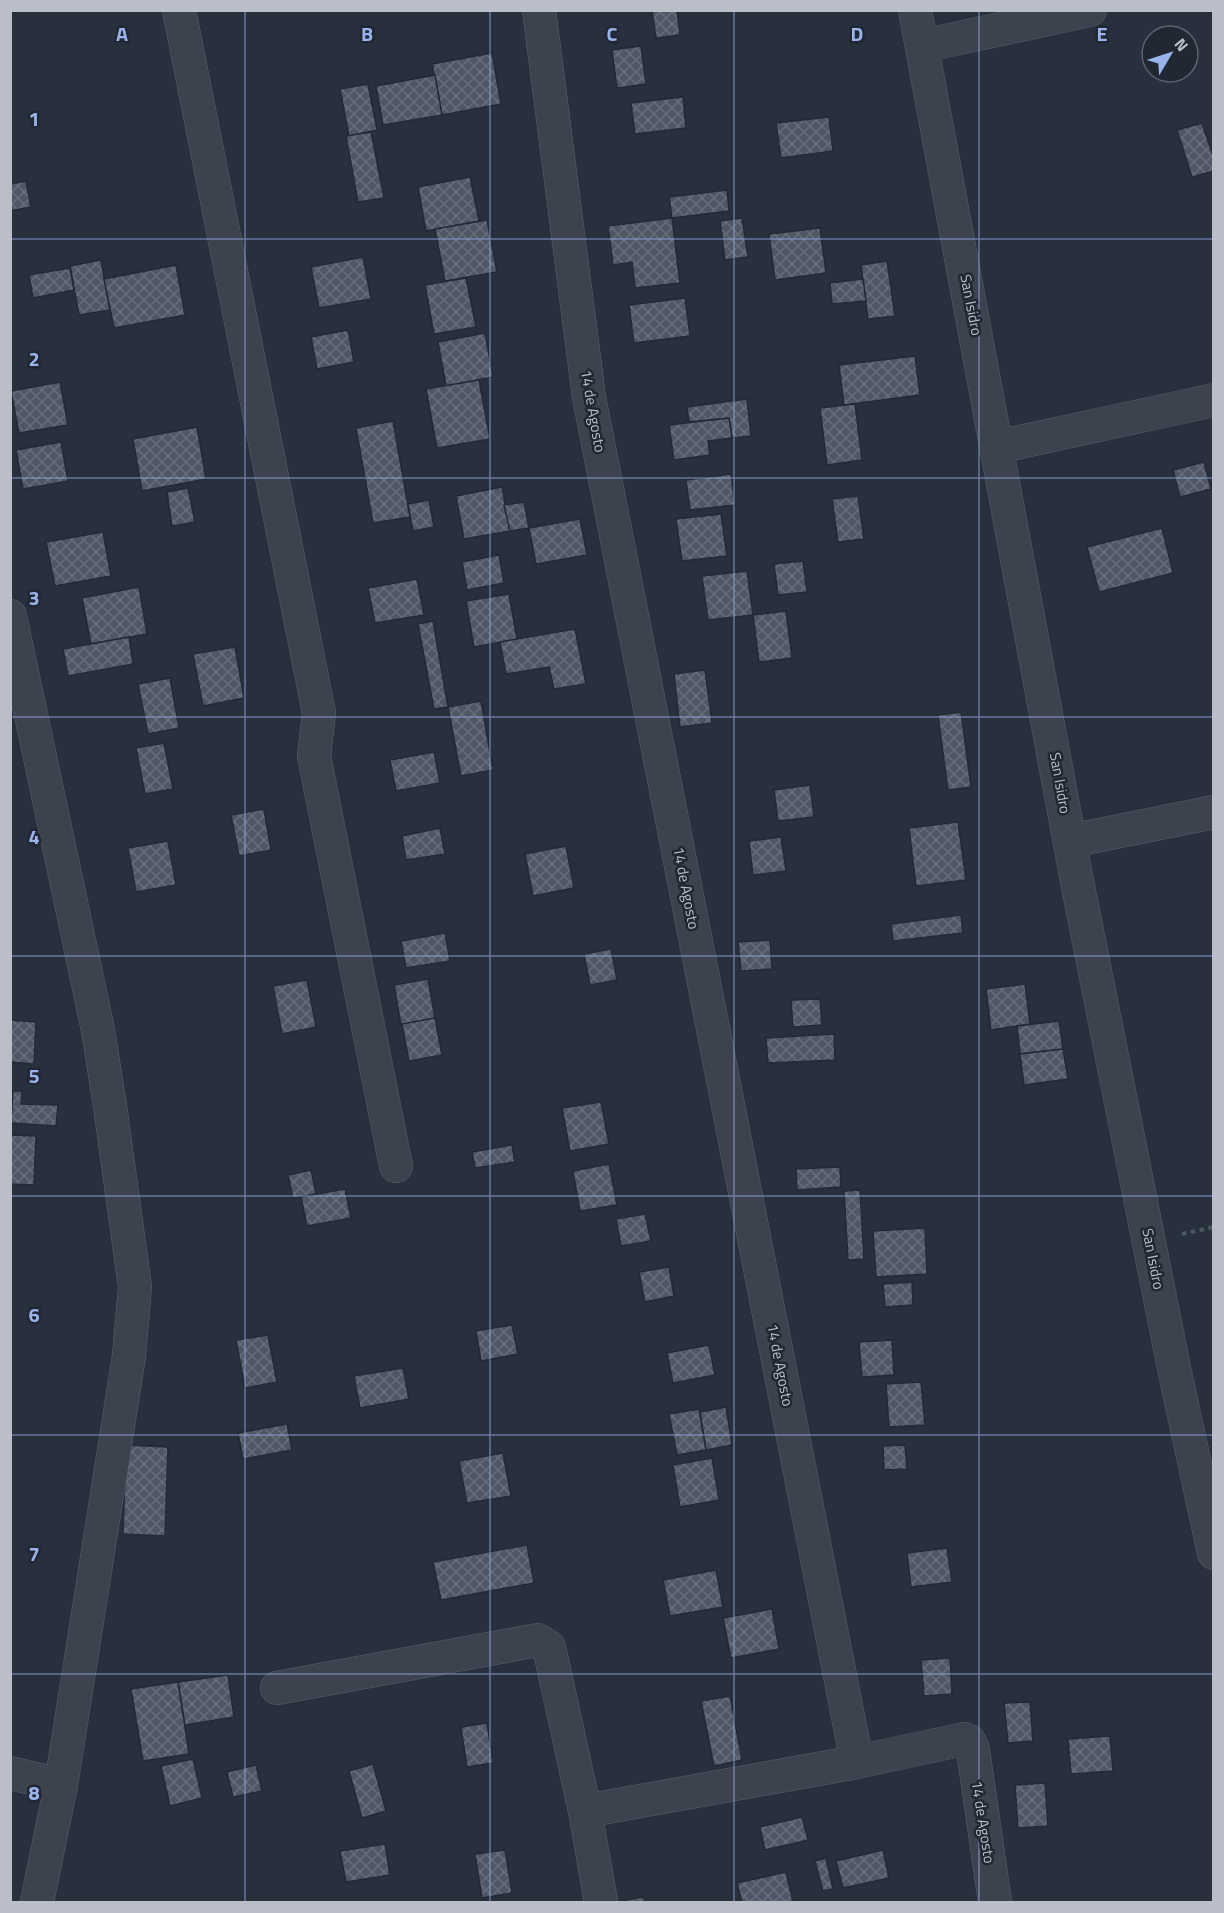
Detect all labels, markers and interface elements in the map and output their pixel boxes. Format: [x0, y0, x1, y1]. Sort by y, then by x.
text: A [116, 18, 128, 49]
text: B [361, 18, 373, 49]
text: C [607, 18, 618, 49]
text: D [851, 18, 863, 49]
text: E [1096, 18, 1108, 49]
north arrow [1140, 24, 1200, 84]
text: N [1169, 33, 1194, 56]
text: 1 [28, 103, 40, 134]
street label: San Isidro [954, 272, 989, 338]
text: 2 [28, 343, 40, 374]
street label: 14 de Agosto [575, 368, 612, 454]
text: 3 [28, 582, 40, 613]
street label: San Isidro [1044, 750, 1077, 815]
text: 4 [28, 821, 40, 852]
street label: 14 de Agosto [667, 845, 706, 931]
text: 5 [28, 1060, 40, 1091]
street label: San Isidro [1136, 1226, 1171, 1292]
text: 6 [28, 1299, 40, 1330]
street label: 14 de Agosto [761, 1322, 800, 1408]
text: 7 [28, 1538, 40, 1569]
text: 8 [28, 1777, 40, 1808]
street label: 14 de Agosto [966, 1779, 1001, 1865]

